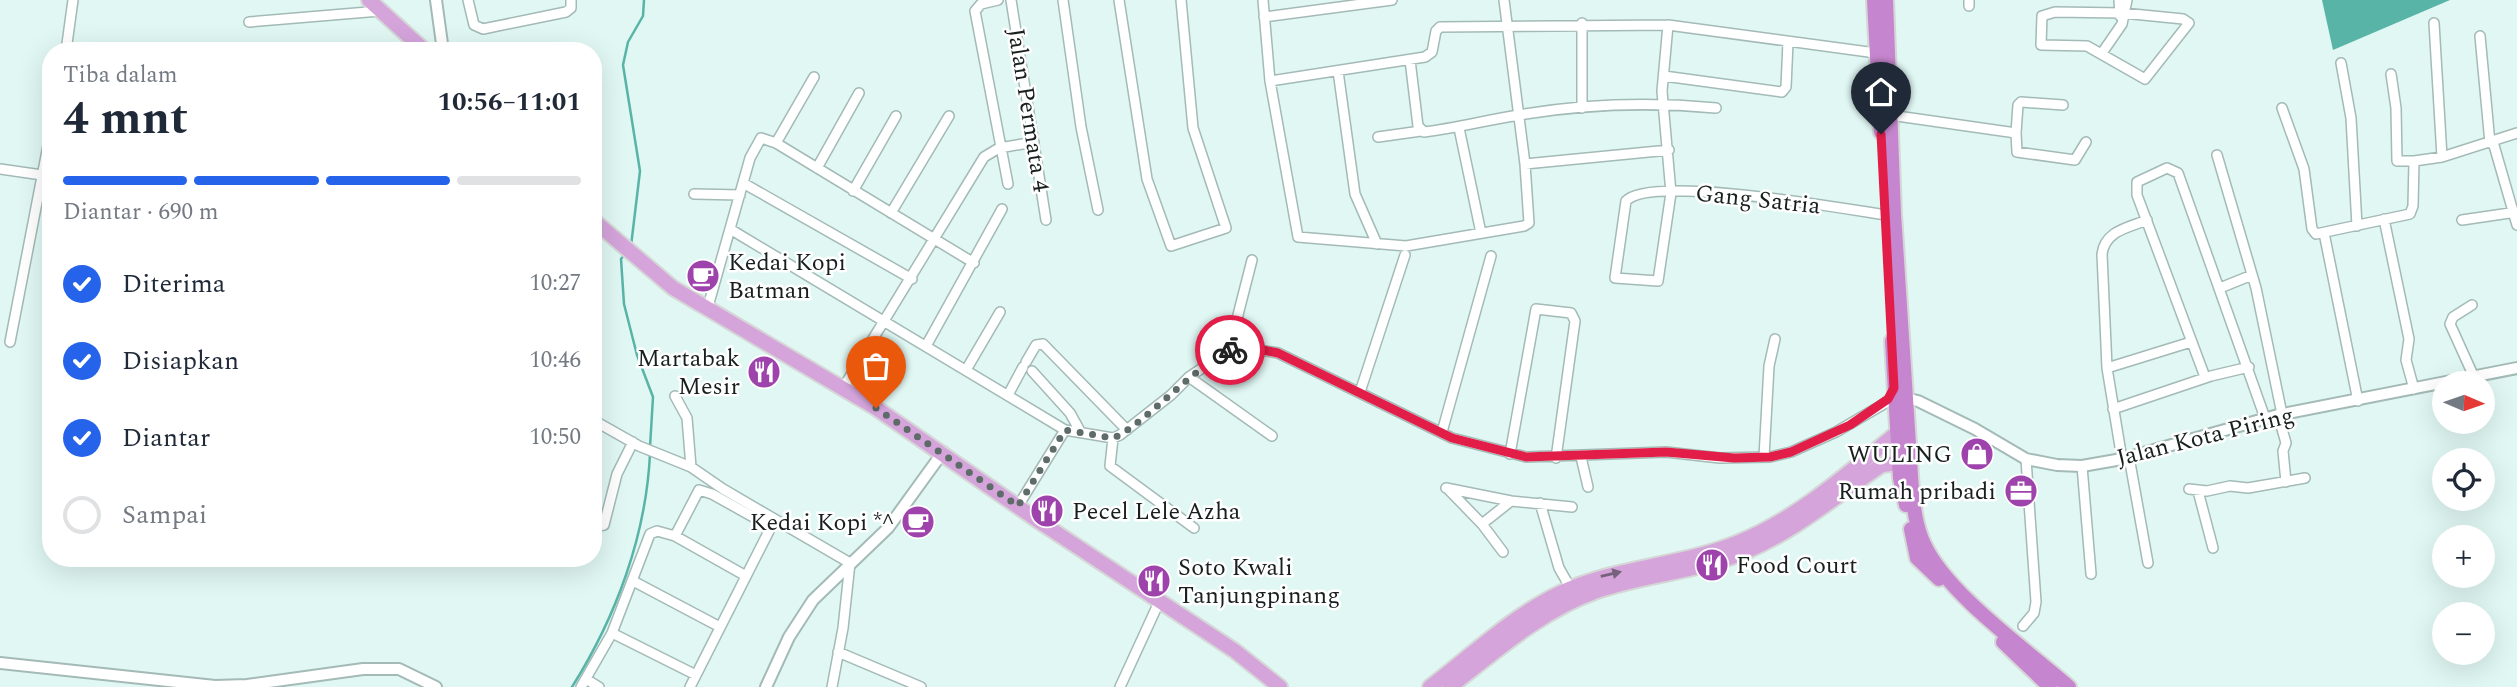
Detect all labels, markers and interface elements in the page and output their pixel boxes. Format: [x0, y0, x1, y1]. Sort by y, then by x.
street label: Jalan Permata 4 [997, 26, 1059, 195]
text: Tiba dalam [63, 58, 177, 93]
pin [1851, 62, 1911, 134]
icon: home [1862, 73, 1900, 111]
text: 10:56–11:01 [437, 82, 581, 122]
text: 4 mnt [63, 84, 188, 154]
street label: Gang Satria [1694, 176, 1822, 224]
text: Diantar · 690 m [63, 195, 218, 230]
place label: Kedai Kopi Batman [728, 245, 846, 309]
cafe icon: Kedai Kopi Batman [684, 257, 722, 295]
text: Diterima [122, 264, 225, 304]
icon: check [63, 265, 101, 303]
text: 10:27 [529, 266, 581, 301]
courier [1195, 315, 1265, 385]
icon: bike [1211, 331, 1249, 369]
pin [846, 336, 906, 408]
text: Disiapkan [122, 341, 239, 381]
place label: Martabak Mesir [637, 341, 740, 405]
icon: check [63, 342, 101, 380]
text: 10:46 [529, 343, 581, 378]
icon: bag [857, 347, 895, 385]
restaurant icon: Martabak Mesir [745, 353, 783, 391]
north arrow [2432, 371, 2496, 434]
map controls [2432, 371, 2495, 665]
street label: Jalan Kota Piring [2113, 398, 2298, 476]
text: Diantar [122, 418, 210, 458]
icon: check [63, 419, 101, 457]
text: 10:50 [529, 420, 581, 455]
shop icon: WULING [1958, 435, 1996, 473]
place label: WULING [1847, 437, 1952, 473]
button: locate [2432, 448, 2495, 511]
office icon: Rumah pribadi [2002, 472, 2040, 510]
place label: Rumah pribadi [1838, 474, 1996, 510]
restaurant icon: Pecel Lele Azha [1028, 492, 1066, 530]
place label: Pecel Lele Azha [1072, 494, 1241, 530]
text: Sampai [122, 495, 207, 535]
cafe icon: Kedai Kopi *^ [899, 503, 937, 541]
place label: Kedai Kopi *^ [750, 505, 894, 541]
button: + [2432, 525, 2495, 588]
restaurant icon: Food Court [1693, 546, 1731, 584]
place label: Food Court [1736, 548, 1857, 584]
place label: Soto Kwali Tanjungpinang [1178, 550, 1340, 614]
restaurant icon: Soto Kwali Tanjungpinang [1135, 562, 1173, 600]
one-way arrow [1600, 569, 1622, 580]
button: − [2432, 602, 2495, 665]

